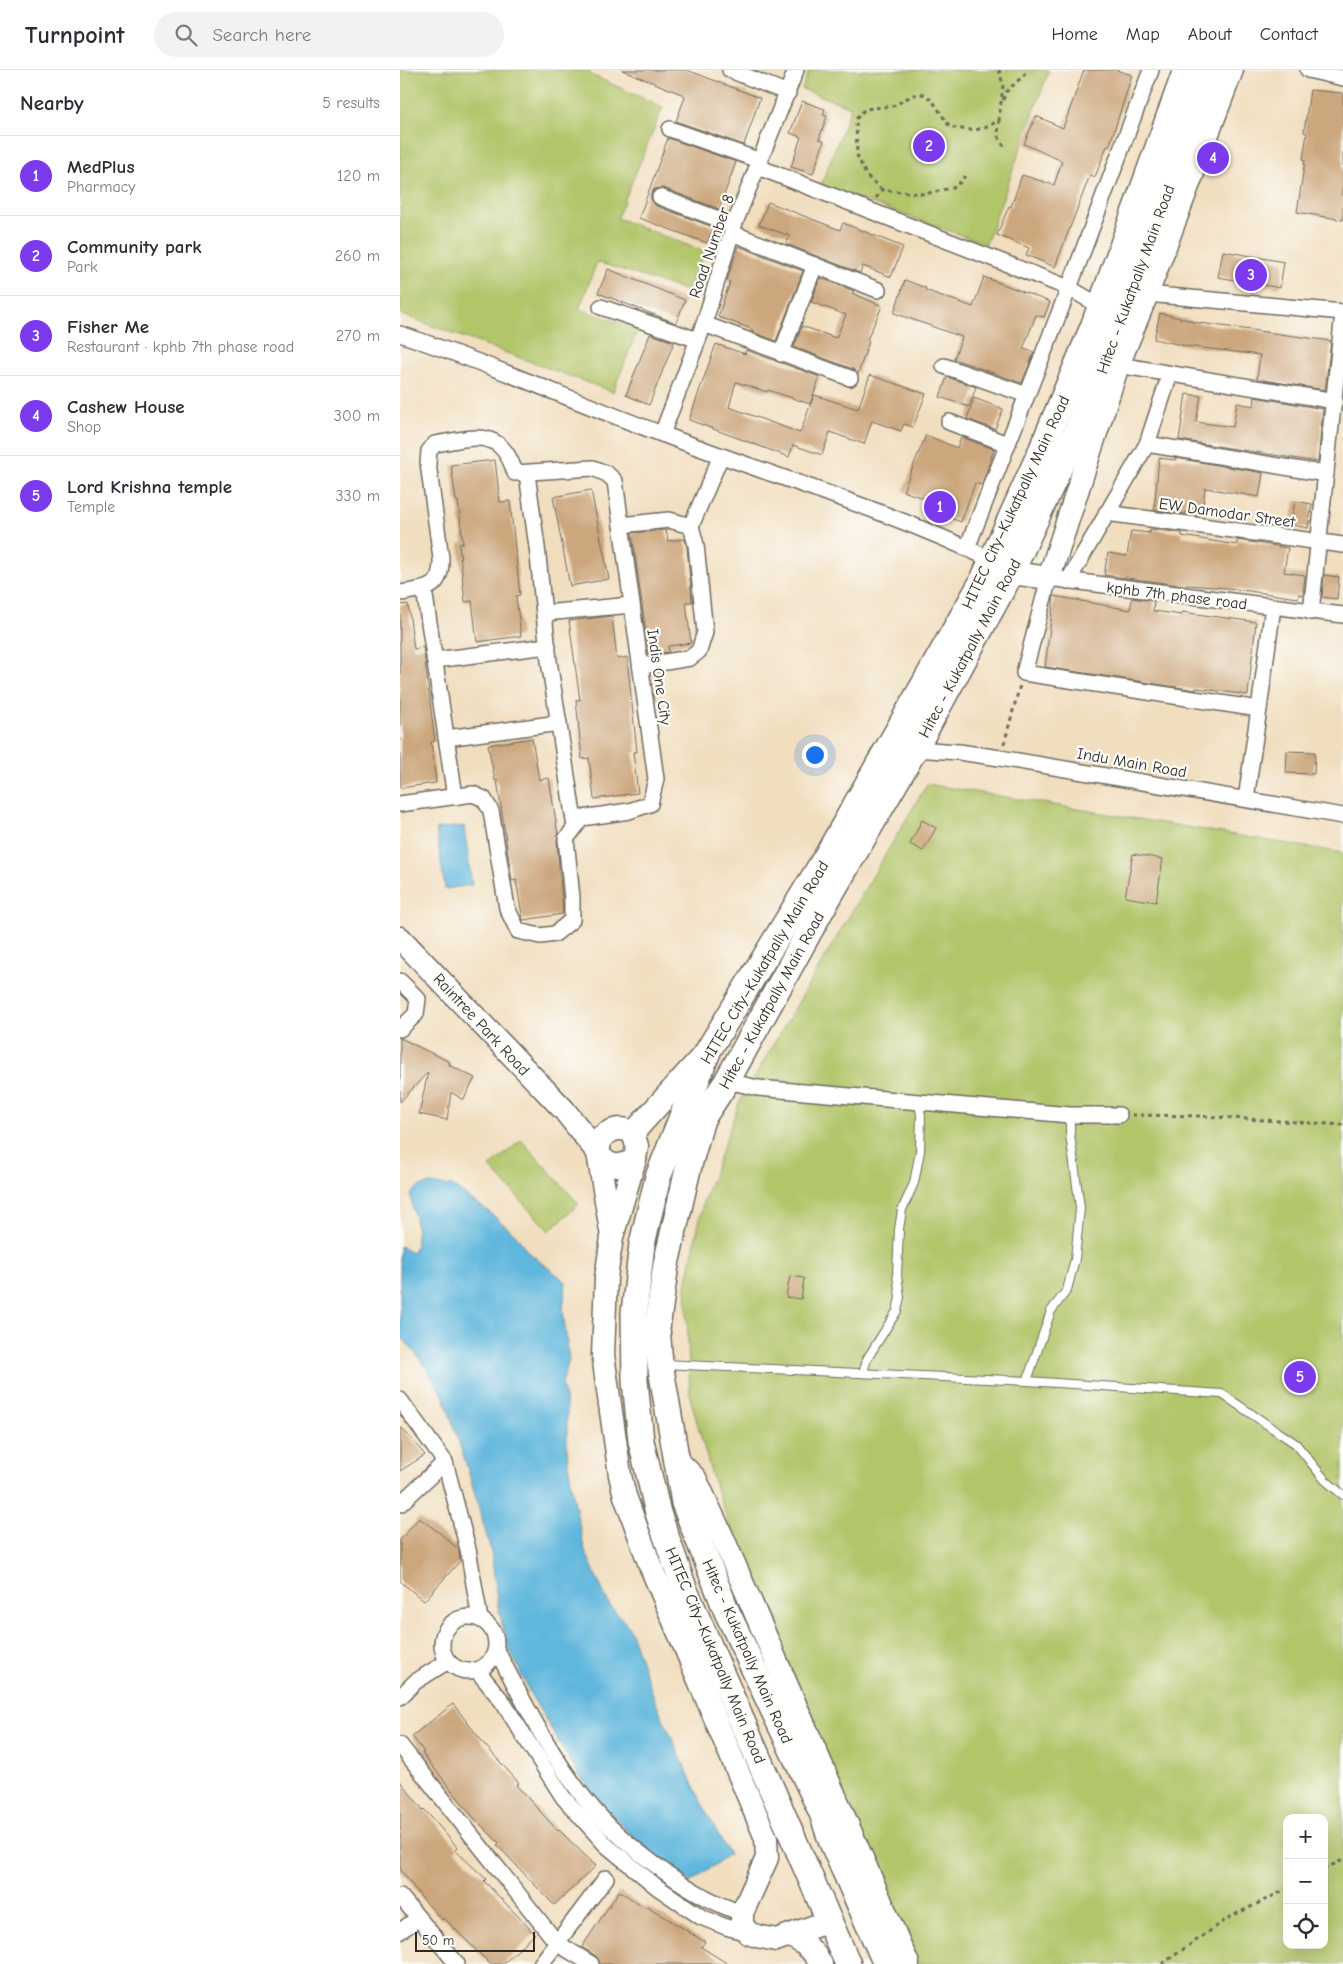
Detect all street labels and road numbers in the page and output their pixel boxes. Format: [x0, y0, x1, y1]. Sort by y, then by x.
street label: Hitec - Kukatpally Main Road [1093, 182, 1179, 376]
street label: Road Number 8 [686, 192, 738, 300]
street label: HITEC City–Kukatpally Main Road [958, 393, 1073, 612]
street label: EW Damodar Street [1158, 495, 1297, 532]
street label: Hitec - Kukatpally Main Road [915, 556, 1025, 741]
street label: kphb 7th phase road [1106, 578, 1248, 614]
street label: Indis One City [643, 628, 675, 727]
street label: Indu Main Road [1076, 744, 1188, 781]
street label: HITEC City–Kukatpally Main Road [697, 858, 833, 1067]
street label: Hitec - Kukatpally Main Road [716, 909, 828, 1092]
street label: Raintree Park Road [429, 970, 533, 1079]
street label: HITEC City–Kukatpally Main Road [661, 1544, 769, 1766]
street label: Hitec - Kukatpally Main Road [698, 1556, 796, 1746]

